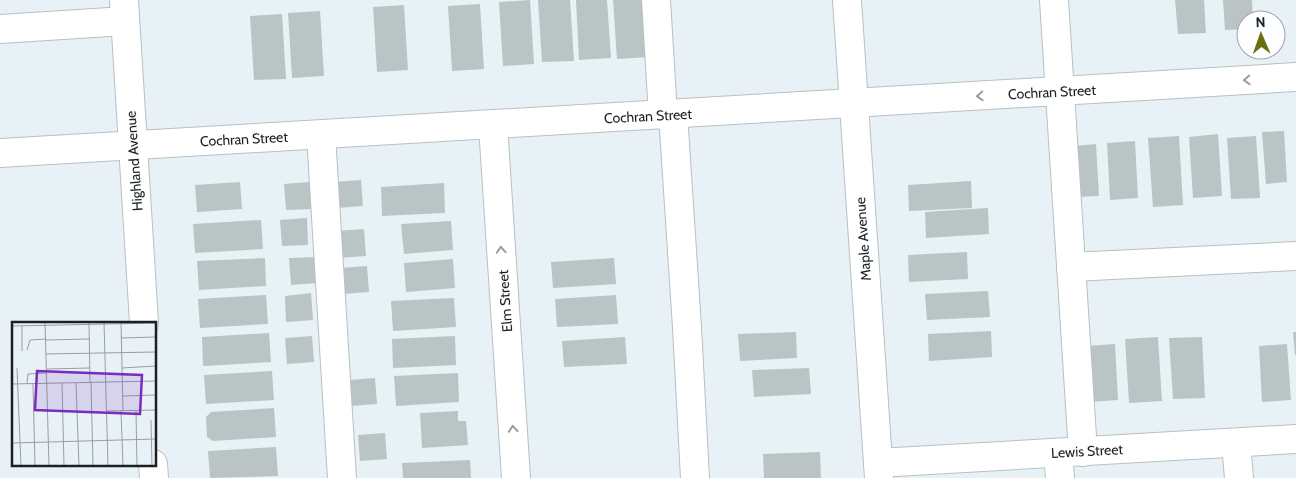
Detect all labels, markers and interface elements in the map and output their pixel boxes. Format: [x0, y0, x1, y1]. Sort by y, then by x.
north arrow [1236, 10, 1286, 60]
text: N [1255, 13, 1266, 31]
one-way arrow [1243, 75, 1251, 86]
street label: Cochran Street [1008, 81, 1097, 103]
one-way arrow [976, 91, 984, 102]
street label: Cochran Street [604, 105, 693, 127]
street label: Highland Avenue [122, 110, 146, 212]
street label: Cochran Street [200, 128, 289, 150]
street label: Maple Avenue [851, 197, 875, 281]
one-way arrow [496, 245, 507, 253]
street label: Elm Street [494, 269, 516, 333]
inset map [12, 322, 156, 466]
one-way arrow [508, 425, 519, 433]
street label: Lewis Street [1051, 440, 1124, 462]

